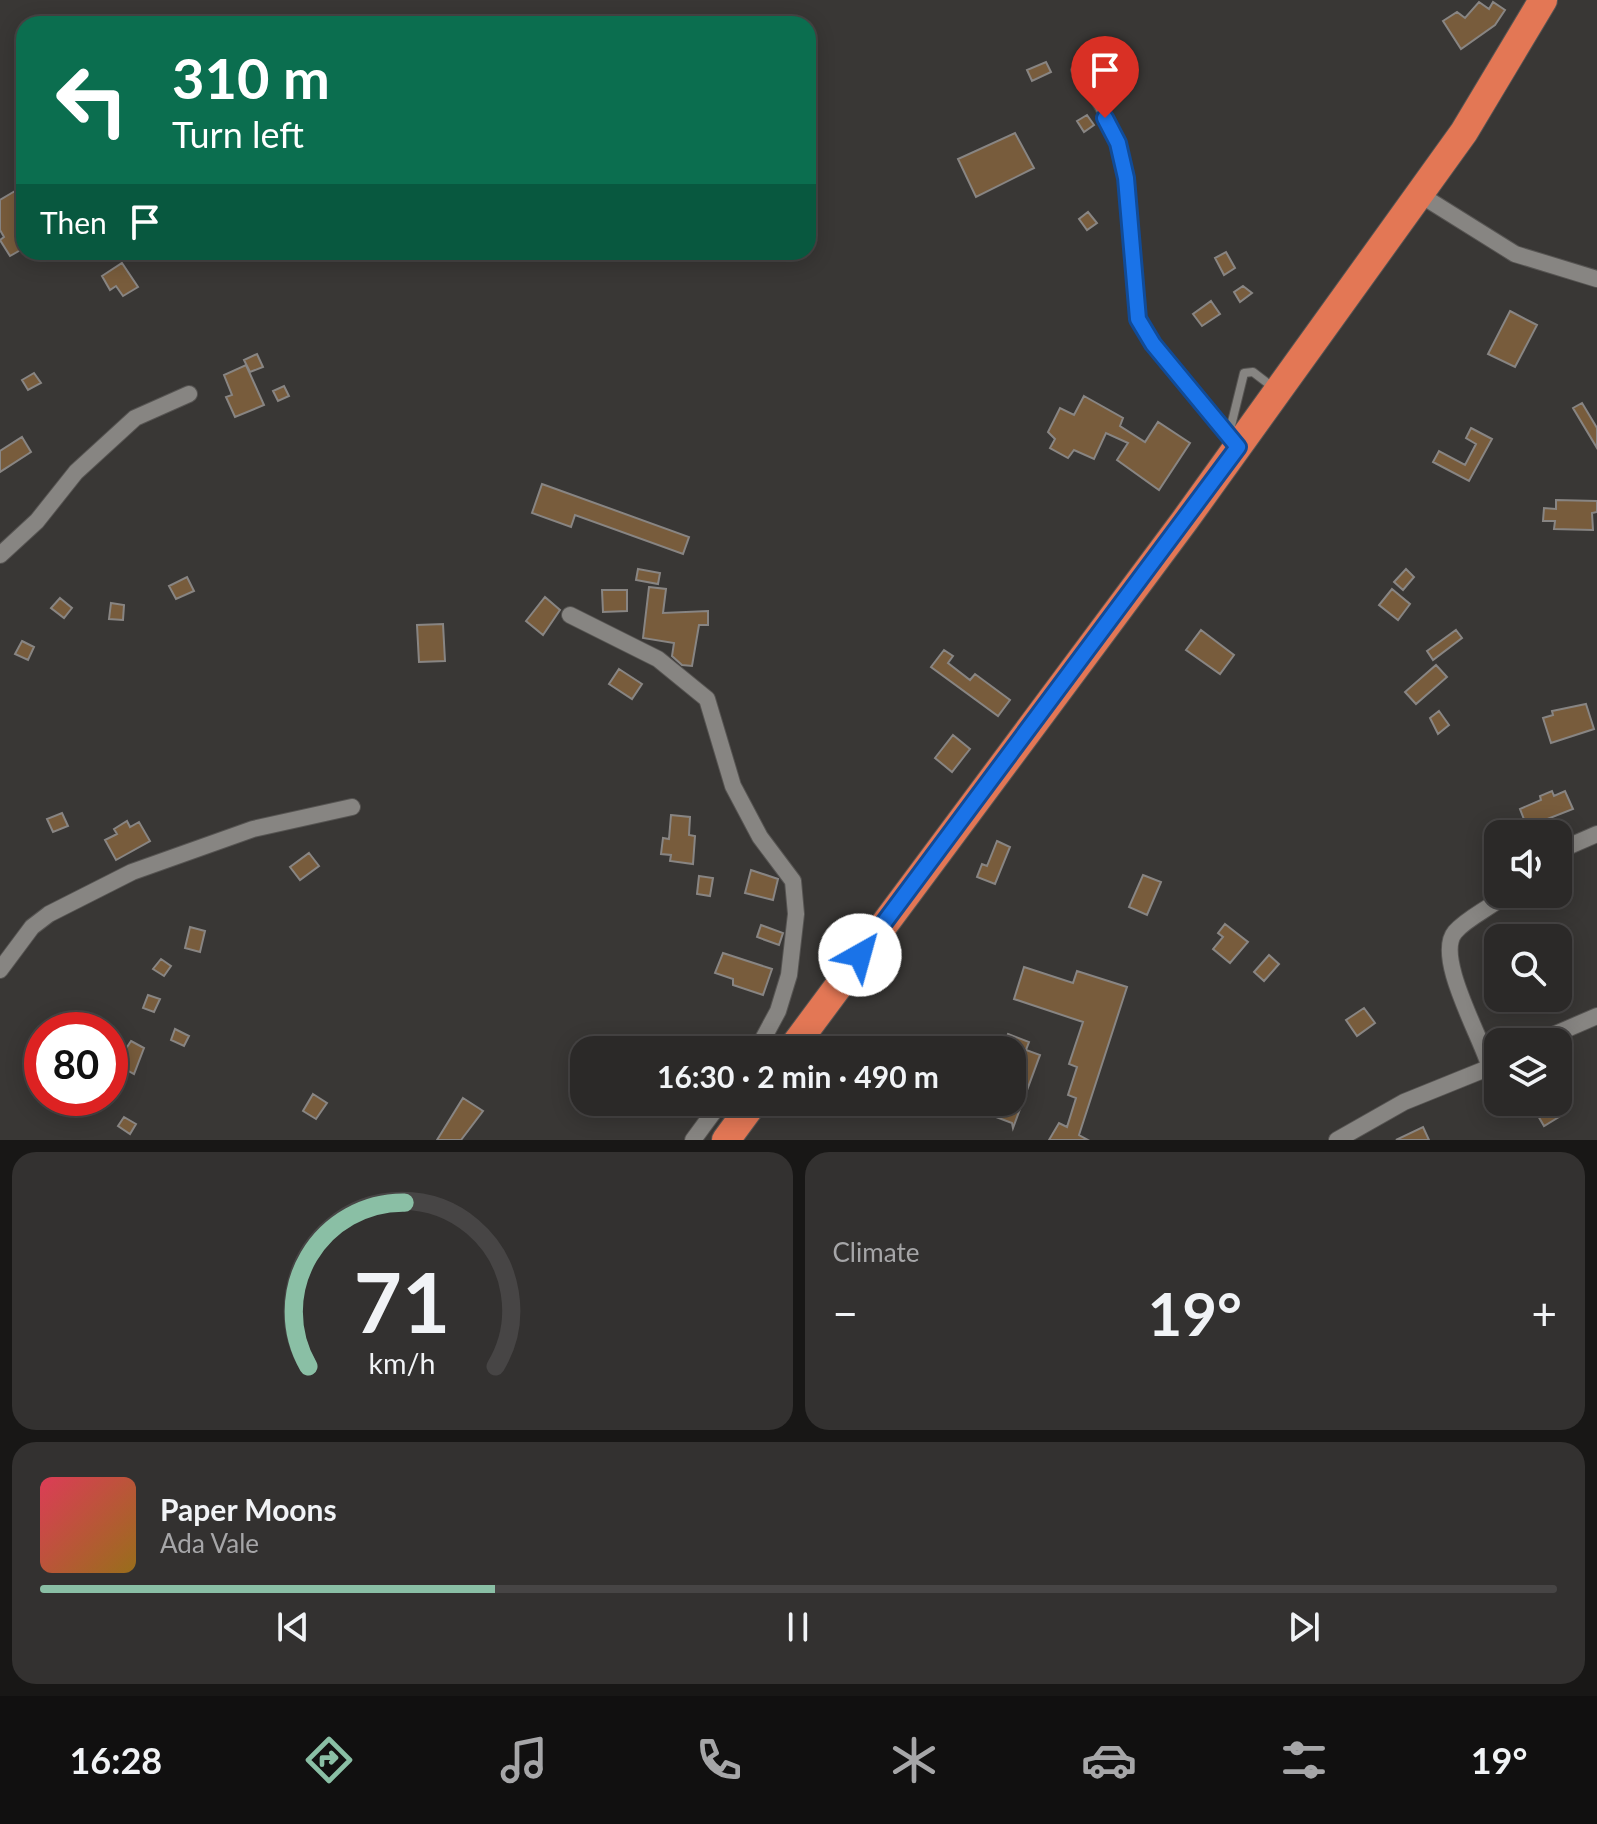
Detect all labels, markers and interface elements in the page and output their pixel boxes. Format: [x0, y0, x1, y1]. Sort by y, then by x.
pin [1071, 36, 1139, 118]
text: 310 m [172, 44, 330, 111]
icon: left [40, 48, 144, 152]
icon: arrive [1083, 48, 1127, 92]
text: Turn left [172, 112, 304, 156]
icon: arrive [123, 200, 167, 244]
text: Then [40, 204, 107, 240]
map controls [1484, 820, 1572, 1116]
button: sound [1484, 820, 1572, 908]
position arrow [818, 913, 902, 997]
button: search [1484, 924, 1572, 1012]
speed limit sign: 80 [24, 1012, 128, 1116]
button: layers [1484, 1028, 1572, 1116]
text: 16:30 · 2 min · 490 m [657, 1058, 939, 1094]
text: Climate [833, 1236, 919, 1268]
text: 71 [354, 1251, 451, 1351]
text: 19° [1147, 1277, 1242, 1349]
text: − [833, 1287, 858, 1339]
text: + [1531, 1287, 1557, 1339]
text: km/h [369, 1346, 436, 1380]
text: Paper Moons [160, 1491, 337, 1527]
text: Ada Vale [160, 1527, 259, 1559]
icon: previous [271, 1605, 315, 1649]
icon: pause [776, 1605, 820, 1649]
icon: next [1282, 1605, 1326, 1649]
icon: directions [301, 1732, 357, 1788]
icon: music [496, 1732, 552, 1788]
icon: phone [691, 1732, 747, 1788]
icon: climate [886, 1732, 942, 1788]
icon: car [1081, 1732, 1137, 1788]
icon: filters [1276, 1732, 1332, 1788]
text: 16:28 [69, 1738, 162, 1782]
text: 19° [1471, 1738, 1527, 1782]

